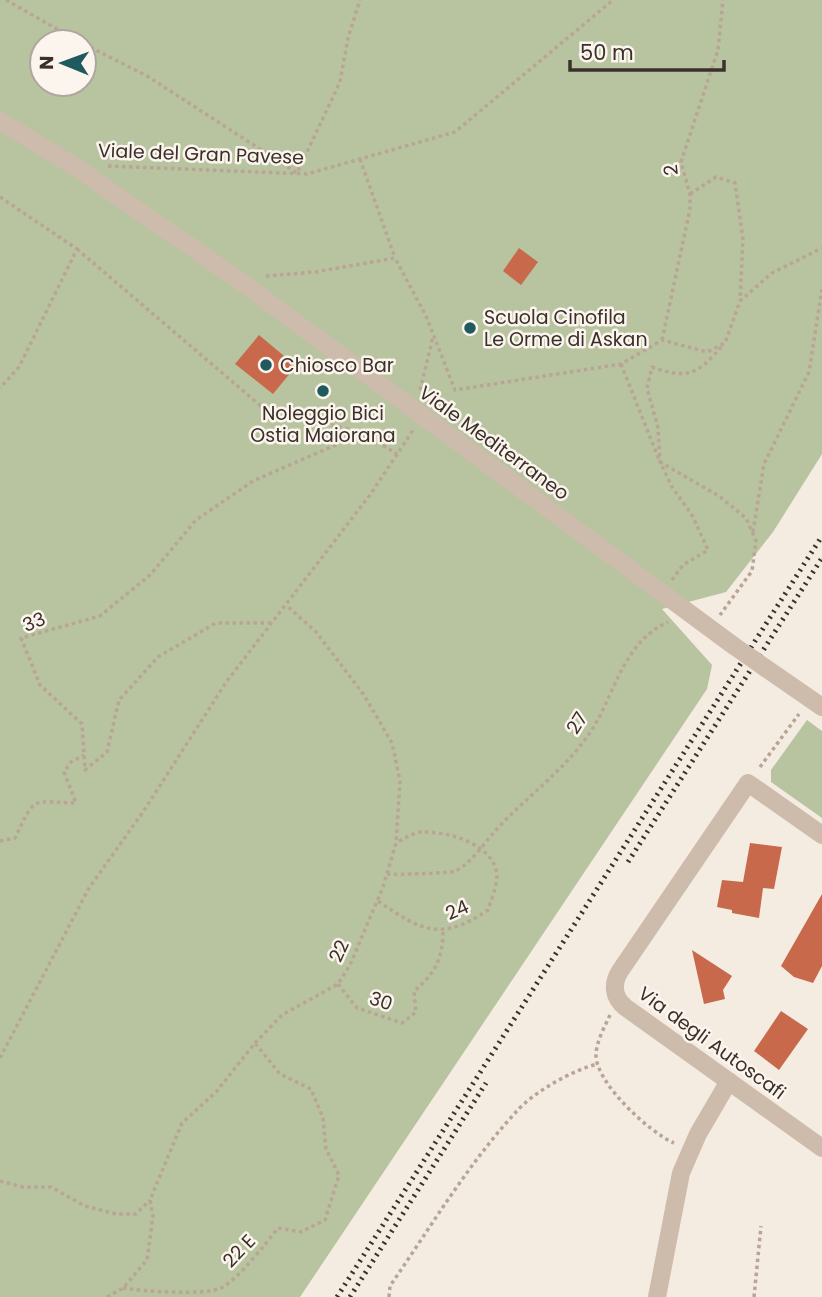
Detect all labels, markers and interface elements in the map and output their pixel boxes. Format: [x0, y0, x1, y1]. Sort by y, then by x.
north arrow [28, 28, 98, 98]
scale bar [570, 28, 724, 72]
text: 50 m [580, 38, 634, 67]
text: N [33, 55, 60, 70]
street label: Viale del Gran Pavese [97, 137, 305, 171]
street label: 2 [657, 163, 685, 177]
place label: Scuola Cinofila Le Orme di Askan [484, 304, 648, 353]
marker: Scuola Cinofila Le Orme di Askan [462, 320, 478, 336]
place label: Chiosco Bar [280, 352, 394, 379]
marker: Chiosco Bar [258, 357, 274, 373]
street label: Viale Mediterraneo [414, 379, 574, 507]
marker: Noleggio Bici Ostia Maiorana [315, 383, 331, 399]
place label: Noleggio Bici Ostia Maiorana [250, 400, 396, 449]
street label: 33 [19, 605, 49, 639]
street label: 27 [560, 707, 594, 739]
street label: 24 [441, 893, 473, 927]
street label: 22 [322, 935, 356, 966]
street label: Via degli Autoscafi [633, 980, 791, 1106]
street label: 30 [366, 984, 396, 1018]
street label: 22 E [217, 1228, 261, 1274]

